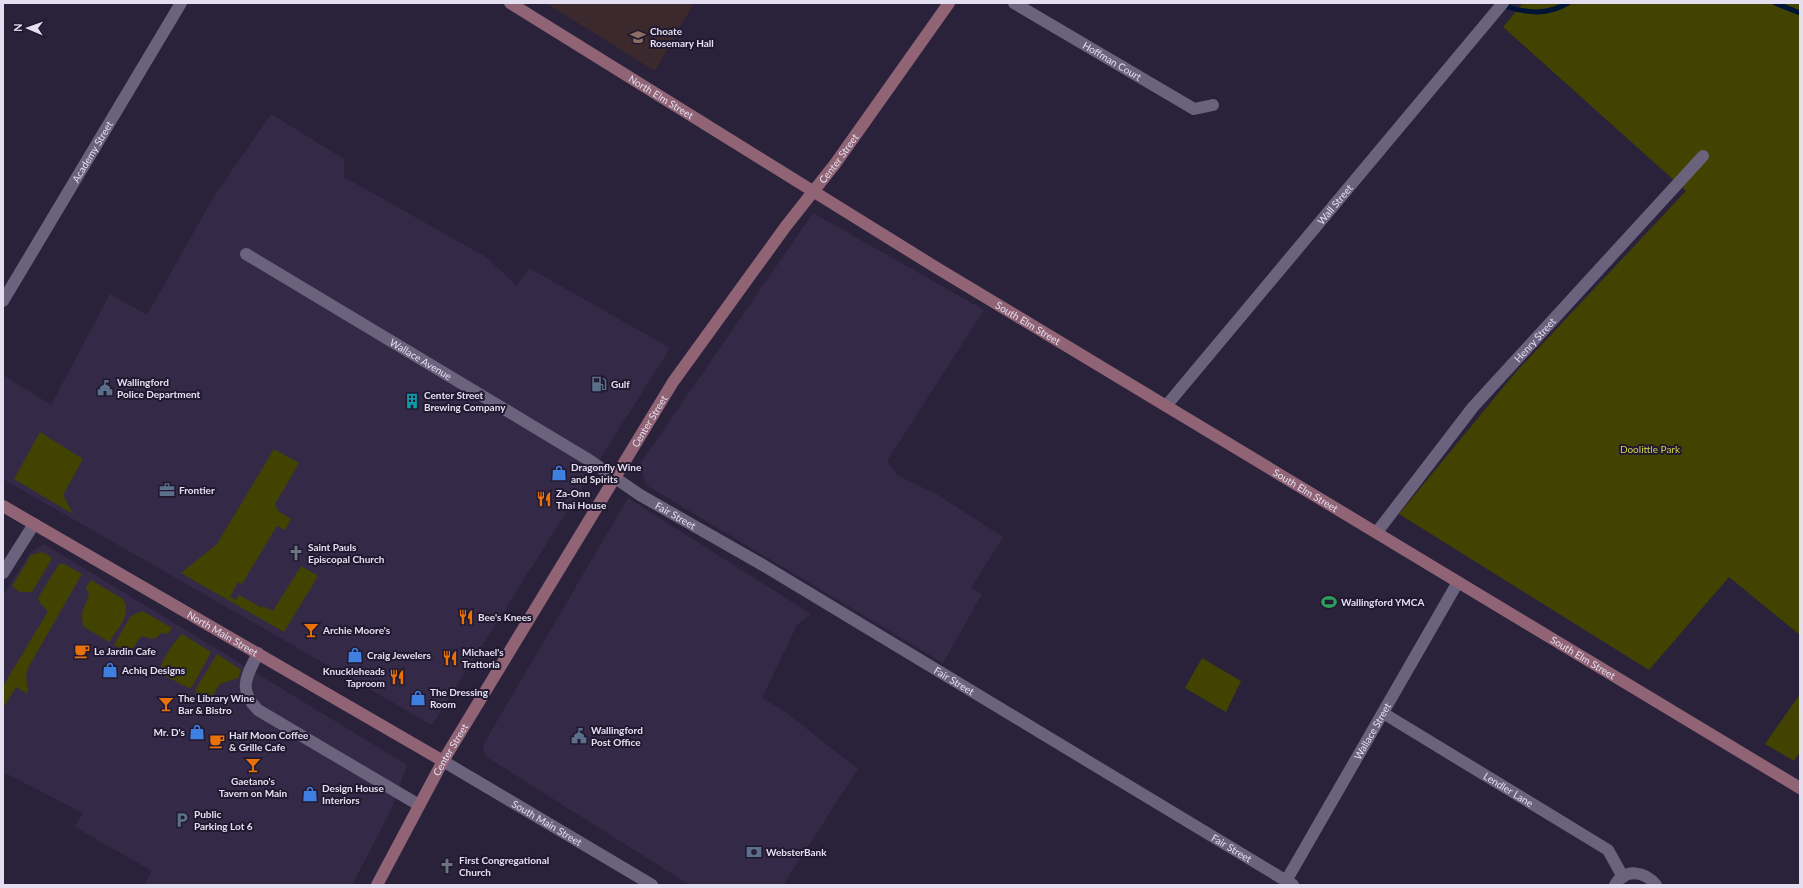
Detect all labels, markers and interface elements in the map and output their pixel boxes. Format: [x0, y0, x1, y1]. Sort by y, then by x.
north arrow [8, 8, 48, 48]
text: N [11, 23, 24, 32]
place label: Choate Rosemary Hall [650, 25, 714, 49]
school or university icon: Choate Rosemary Hall [629, 28, 647, 46]
street label: Hoffman Court [1081, 39, 1144, 83]
street label: North Elm Street [627, 72, 696, 122]
street label: Academy Street [69, 118, 115, 184]
street label: Center Street [816, 131, 861, 186]
street label: Wall Street [1315, 181, 1355, 227]
street label: South Elm Street [994, 299, 1063, 347]
street label: Henry Street [1511, 315, 1558, 364]
street label: Wallace Avenue [388, 336, 454, 382]
fuel station icon: Gulf [590, 375, 608, 393]
place label: Wallingford Police Department [117, 376, 201, 400]
place label: Gulf [611, 378, 630, 390]
public building icon: Wallingford Police Department [96, 379, 114, 397]
place label: Center Street Brewing Company [424, 389, 506, 413]
building icon: Center Street Brewing Company [403, 392, 421, 410]
street label: Center Street [629, 393, 670, 449]
park label: Doolittle Park [1620, 443, 1681, 455]
place label: Dragonfly Wine and Spirits [571, 461, 642, 485]
shop icon: Dragonfly Wine and Spirits [550, 464, 568, 482]
street label: South Elm Street [1271, 466, 1341, 515]
office icon: Frontier [158, 481, 176, 499]
place label: Frontier [179, 484, 215, 496]
place label: Za-Onn Thai House [556, 487, 607, 511]
restaurant icon: Za-Onn Thai House [535, 490, 553, 508]
street label: Fair Street [653, 499, 698, 532]
place label: Saint Pauls Episcopal Church [308, 541, 385, 565]
church icon: Saint Pauls Episcopal Church [287, 544, 305, 562]
sports icon: Wallingford YMCA [1320, 593, 1338, 611]
place label: Wallingford YMCA [1341, 596, 1424, 608]
street label: North Main Street [185, 608, 261, 659]
restaurant icon: Bee's Knees [457, 608, 475, 626]
place label: Bee's Knees [478, 611, 532, 623]
bar icon: Archie Moore's [302, 621, 320, 639]
place label: Archie Moore's [322, 624, 391, 636]
street label: South Elm Street [1549, 633, 1618, 682]
cafe icon: Le Jardin Cafe [73, 642, 91, 660]
place label: Le Jardin Cafe [94, 645, 157, 657]
shop icon: Craig Jewelers [346, 646, 364, 664]
place label: Michael's Trattoria [462, 646, 504, 670]
place label: Craig Jewelers [367, 649, 432, 661]
restaurant icon: Michael's Trattoria [441, 649, 459, 667]
shop icon: Achiq Designs [101, 661, 119, 679]
place label: Achiq Designs [121, 664, 186, 676]
street label: Fair Street [932, 664, 977, 698]
place label: Knuckleheads Taproom [323, 665, 386, 689]
restaurant icon: Knuckleheads Taproom [388, 668, 406, 686]
place label: The Dressing Room [430, 686, 489, 710]
shop icon: The Dressing Room [409, 689, 427, 707]
place label: The Library Wine Bar & Bistro [178, 692, 255, 716]
bar icon: The Library Wine Bar & Bistro [157, 695, 175, 713]
street label: Wallace Street [1351, 700, 1393, 762]
street label: Center Street [430, 721, 471, 778]
shop icon: Mr. D's [188, 723, 206, 741]
place label: Wallingford Post Office [591, 724, 643, 748]
place label: Mr. D's [153, 726, 186, 738]
public building icon: Wallingford Post Office [570, 727, 588, 745]
place label: Half Moon Coffee & Grille Cafe [229, 729, 309, 753]
cafe icon: Half Moon Coffee & Grille Cafe [208, 732, 226, 750]
bar icon: Gaetano's Tavern on Main [244, 756, 262, 774]
street label: Lendler Lane [1482, 770, 1536, 809]
place label: Gaetano's Tavern on Main [219, 775, 288, 799]
place label: Design House Interiors [322, 782, 384, 806]
shop icon: Design House Interiors [301, 785, 319, 803]
street label: South Main Street [510, 797, 585, 848]
place label: Public Parking Lot 6 [194, 808, 253, 832]
parking icon: Public Parking Lot 6 [173, 811, 191, 829]
street label: Fair Street [1209, 831, 1254, 865]
bank icon: WebsterBank [745, 843, 763, 861]
place label: WebsterBank [766, 846, 827, 858]
place label: First Congregational Church [459, 854, 549, 878]
church icon: First Congregational Church [438, 857, 456, 875]

